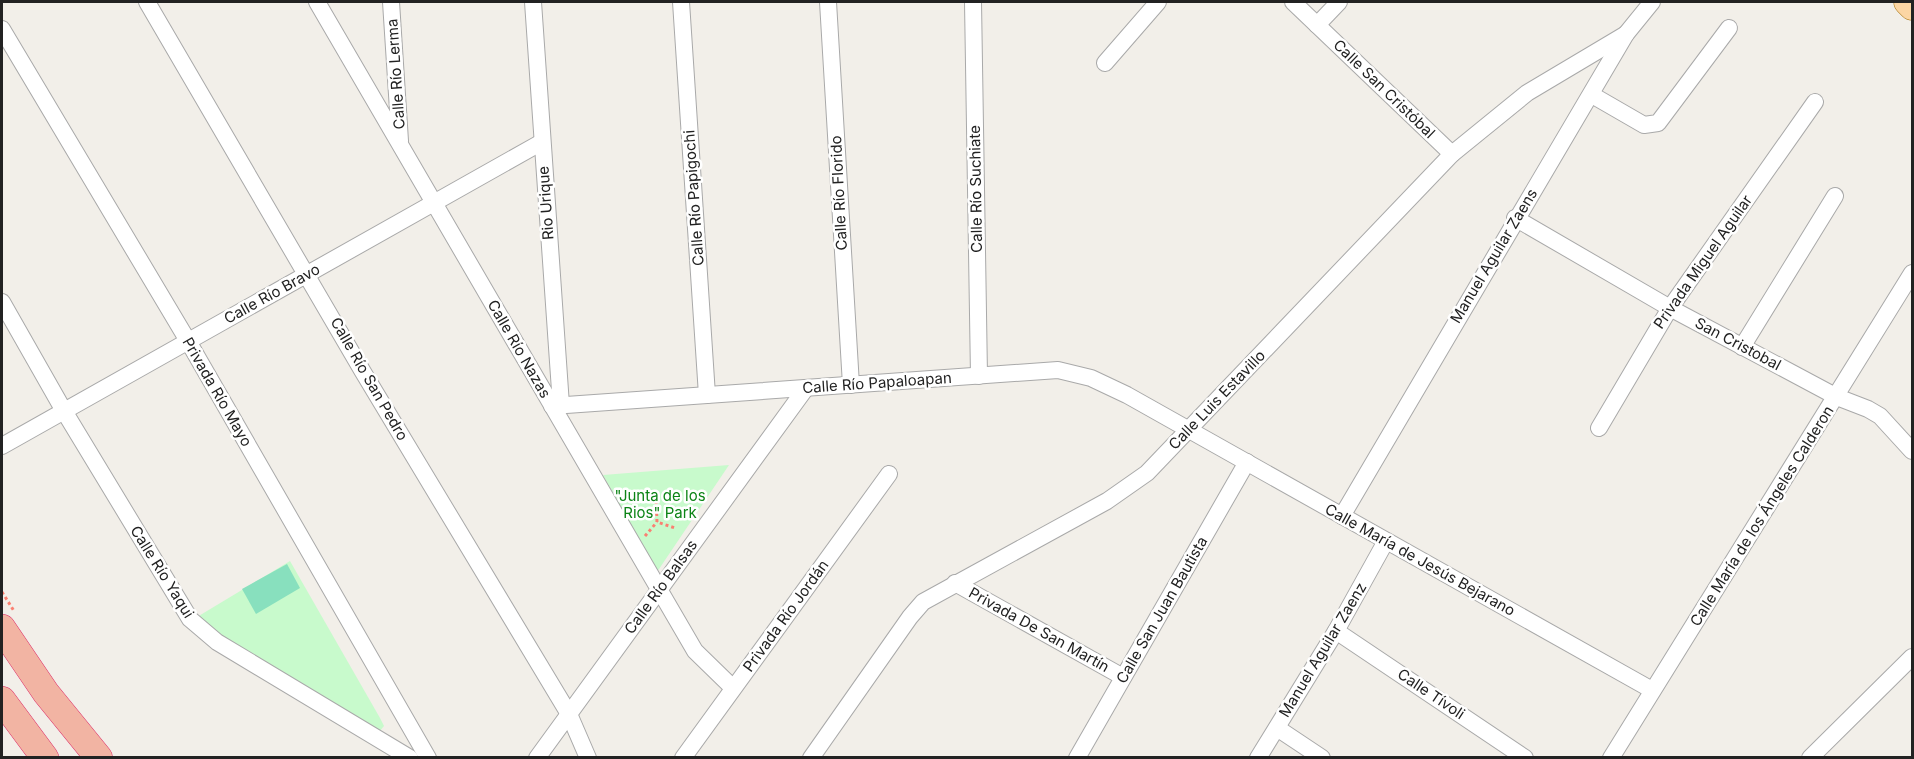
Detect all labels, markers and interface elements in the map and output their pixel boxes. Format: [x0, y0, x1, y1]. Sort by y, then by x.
street label: Calle Río Lerma [382, 18, 409, 130]
street label: Calle San Cristóbal [1329, 35, 1439, 142]
street label: Calle Río Suchiate [965, 125, 986, 253]
street label: Calle Río Papigochi [679, 129, 708, 267]
street label: Calle Río Florido [826, 135, 851, 251]
street label: Rio Urique [533, 165, 558, 241]
street label: Manuel Aguilar Zaens [1446, 185, 1541, 326]
street label: Privada Miguel Aguilar [1649, 191, 1756, 332]
street label: Calle Río Bravo [220, 259, 323, 328]
street label: Calle Río Nazas [484, 296, 555, 401]
street label: San Cristobal [1692, 313, 1784, 374]
street label: Calle Río San Pedro [326, 314, 412, 444]
street label: Privada Río Mayo [178, 334, 256, 450]
street label: Calle Luis Estavillo [1164, 346, 1269, 453]
street label: Calle Río Papaloapan [802, 368, 952, 397]
street label: Calle María de los Ángeles Calderon [1686, 402, 1838, 630]
park label: "Junta de los Rios" Park [614, 486, 706, 522]
street label: Calle María de Jesús Bejarano [1322, 499, 1519, 620]
street label: Calle Río Yaqui [126, 522, 198, 621]
street label: Calle San Juan Bautista [1112, 533, 1211, 687]
street label: Calle Río Balsas [620, 536, 701, 638]
street label: Privada Río Jordán [739, 556, 833, 675]
street label: Manuel Aguilar Zaenz [1275, 579, 1370, 721]
street label: Privada De San Martín [966, 583, 1113, 676]
street label: Calle Tívoli [1394, 664, 1469, 723]

